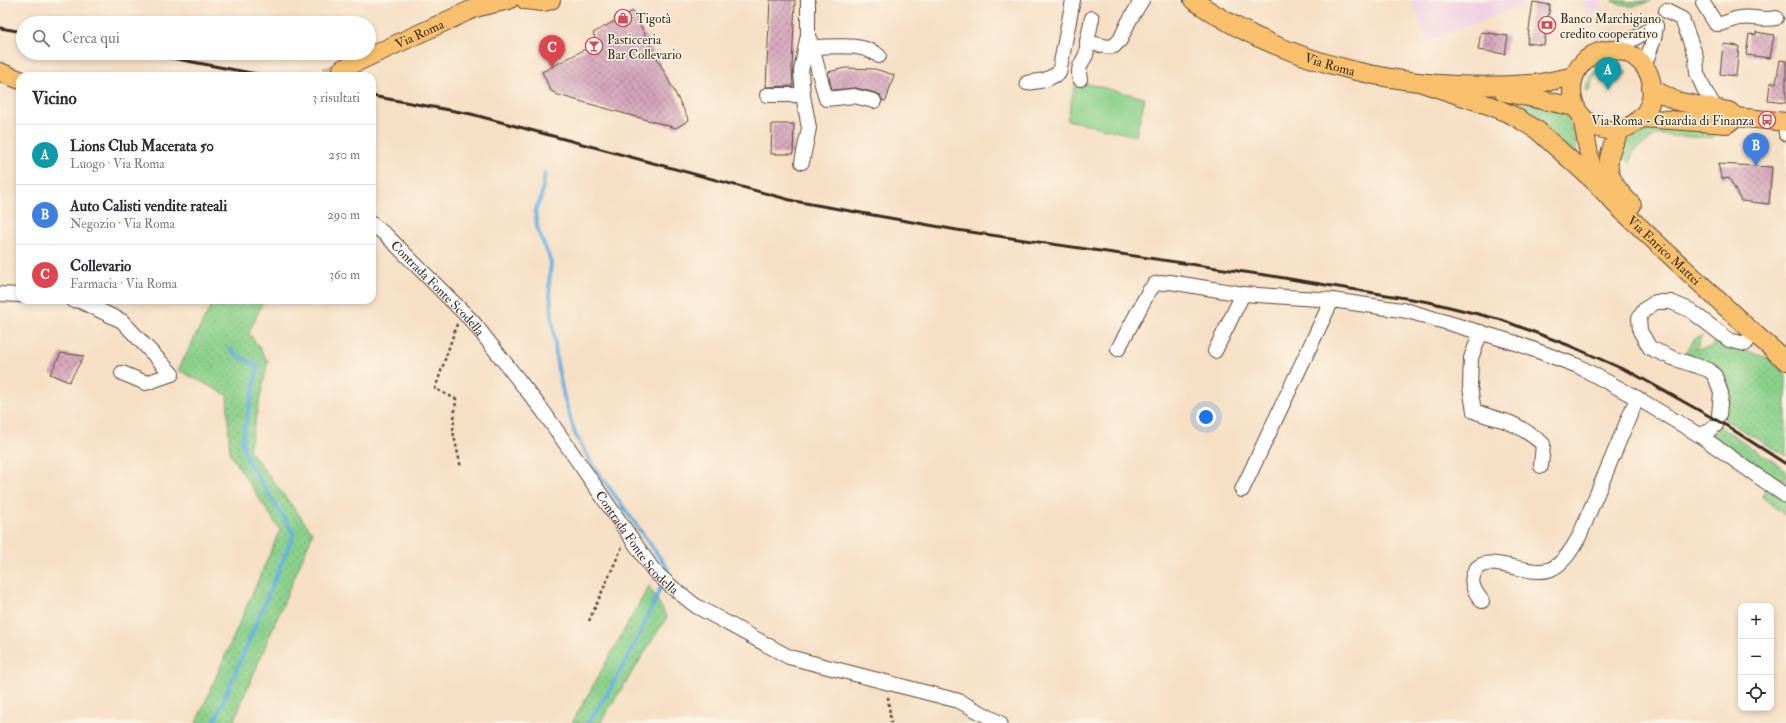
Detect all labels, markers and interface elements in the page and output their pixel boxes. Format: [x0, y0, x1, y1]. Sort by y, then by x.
shop icon: Tigotà [613, 8, 633, 28]
place label: Tigotà [636, 11, 672, 27]
place label: Banco Marchigiano credito cooperativo [1560, 11, 1661, 43]
bank icon: Banco Marchigiano credito cooperativo [1537, 15, 1557, 35]
search box [16, 16, 376, 60]
street label: Via Roma [393, 16, 447, 53]
icon: search [30, 27, 52, 49]
text: Cerca qui [62, 29, 120, 48]
place label: Pasticceria Bar Collevario [607, 32, 682, 63]
pin: C [539, 35, 565, 68]
bar icon: Pasticceria Bar Collevario [584, 36, 604, 56]
street label: Via Roma [1303, 50, 1357, 80]
pin: A [1595, 57, 1621, 90]
text: Vicino [32, 88, 77, 109]
text: 3 risultati [312, 90, 360, 106]
bus stop icon: Via Roma - Guardia di Finanza [1757, 110, 1777, 130]
place label: Via Roma - Guardia di Finanza [1591, 113, 1755, 129]
pin: B [1743, 133, 1769, 166]
text: Lions Club Macerata 50 [70, 137, 214, 156]
text: A [41, 147, 49, 163]
text: 250 m [328, 147, 360, 163]
text: Luogo · Via Roma [70, 156, 165, 172]
text: Auto Calisti vendite rateali [70, 197, 227, 216]
text: B [41, 207, 49, 223]
text: 290 m [327, 207, 360, 223]
street label: Via Enrico Mattei [1624, 213, 1704, 289]
text: Negozio · Via Roma [70, 216, 175, 232]
street label: Contrada Fonte Scodella [387, 238, 488, 340]
text: Collevario [70, 257, 131, 276]
text: C [40, 267, 50, 283]
text: 360 m [329, 267, 360, 283]
text: Farmacia · Via Roma [70, 276, 177, 292]
your location [1196, 407, 1216, 427]
street label: Contrada Fonte Scodella [592, 488, 682, 599]
map controls [1738, 603, 1774, 711]
button: + [1738, 603, 1774, 639]
button: − [1738, 639, 1774, 675]
button: locate [1738, 675, 1774, 711]

